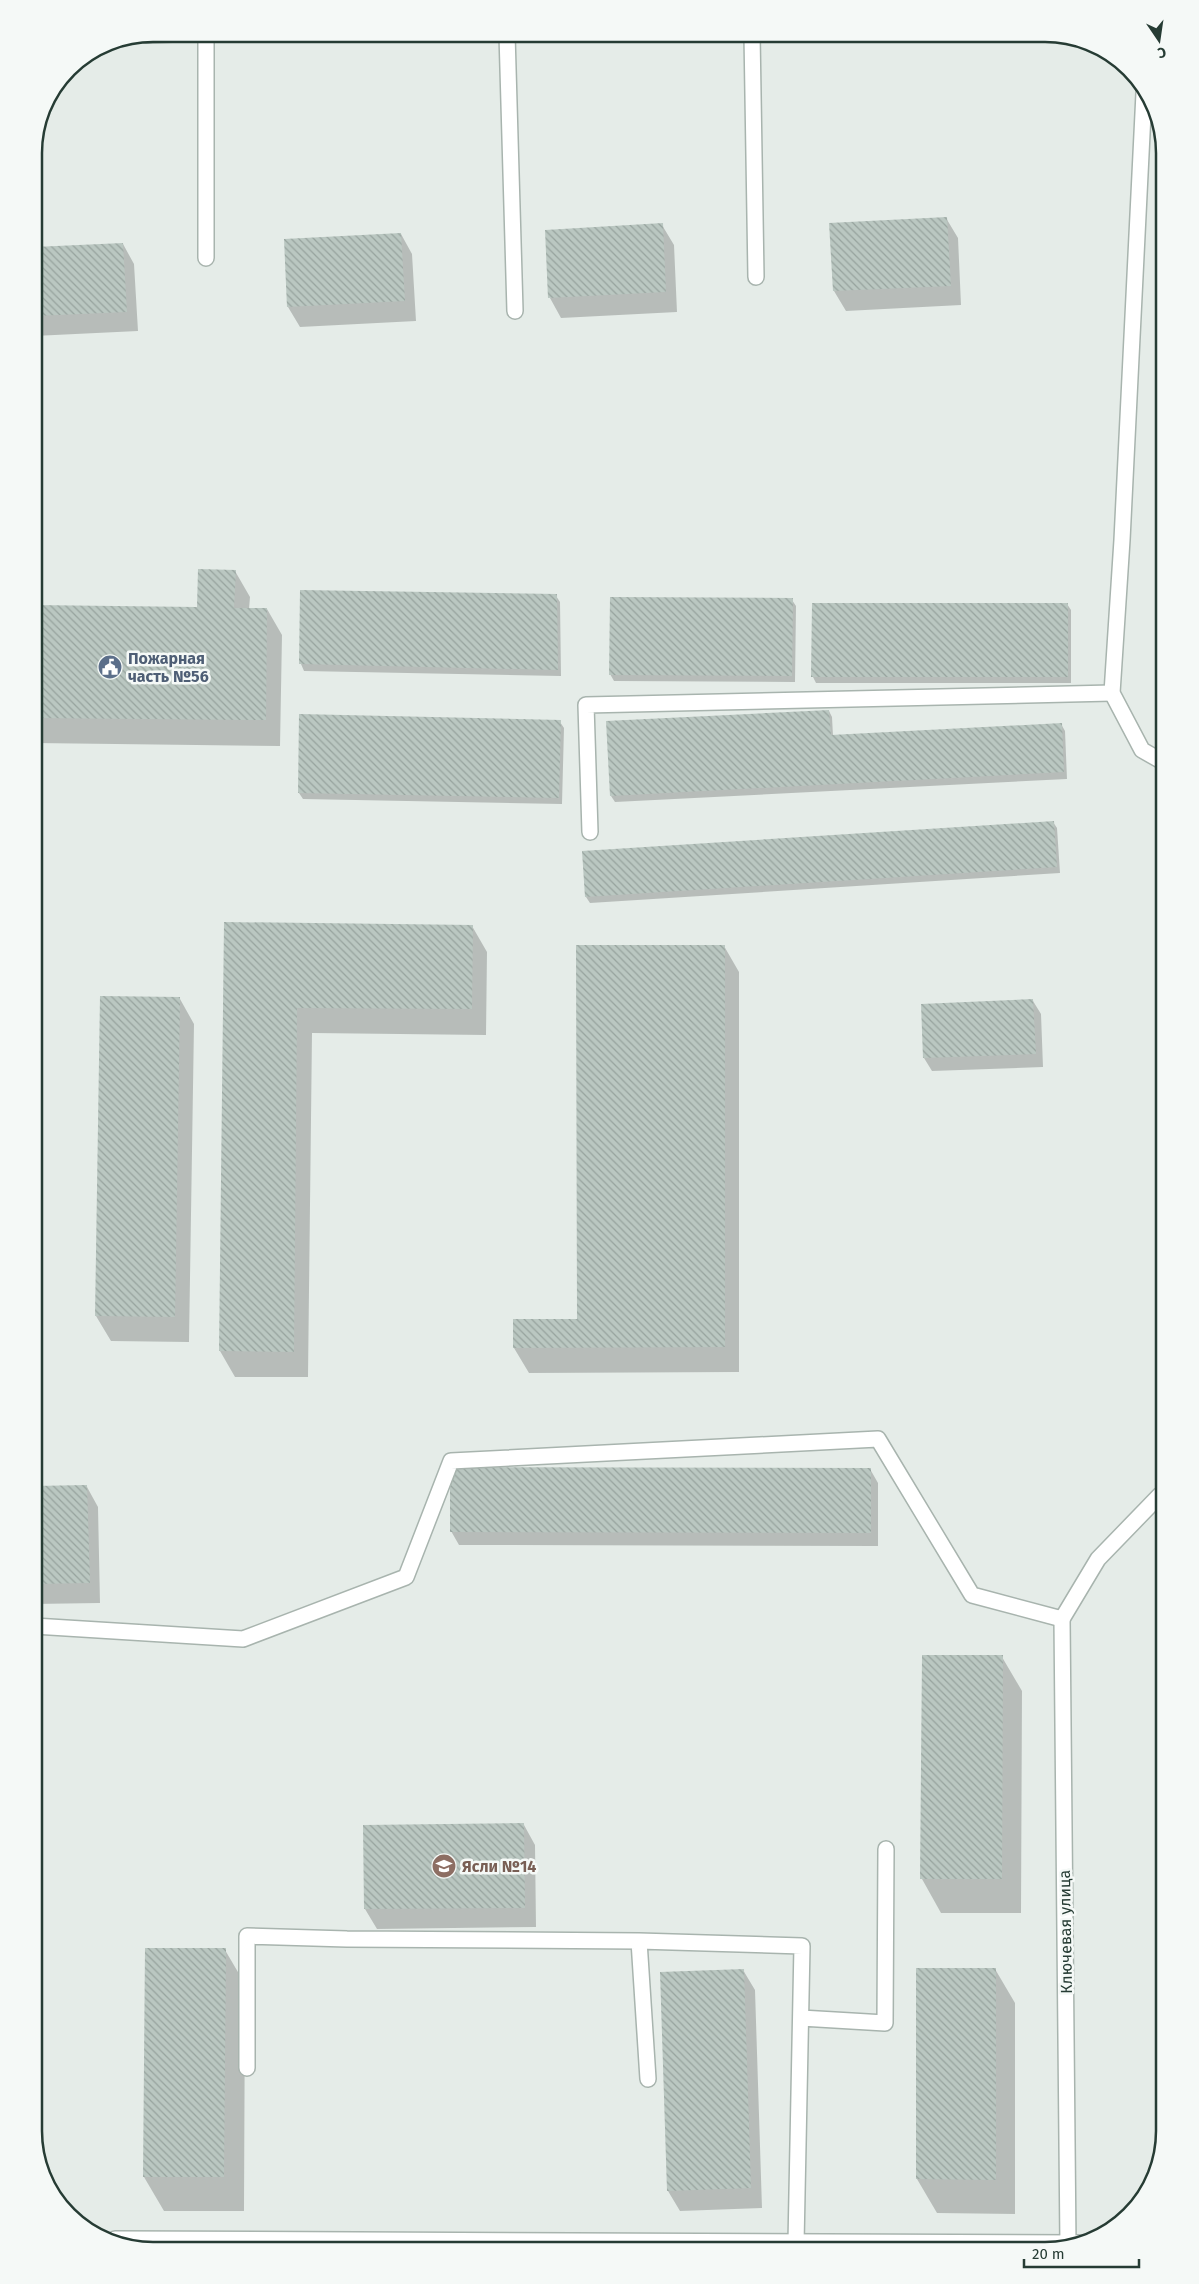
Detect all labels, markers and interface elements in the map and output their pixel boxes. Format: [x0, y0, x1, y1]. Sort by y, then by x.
north arrow [1134, 15, 1184, 65]
text: С [1156, 43, 1168, 61]
place label: Пожарная часть №56 [128, 649, 209, 686]
public building icon: Пожарная часть №56 [97, 654, 123, 680]
school or university icon: Ясли №14 [431, 1853, 457, 1879]
place label: Ясли №14 [462, 1857, 536, 1876]
street label: Ключевая улица [1055, 1870, 1076, 1994]
scale bar [1024, 2236, 1139, 2268]
text: 20 m [1032, 2245, 1065, 2263]

